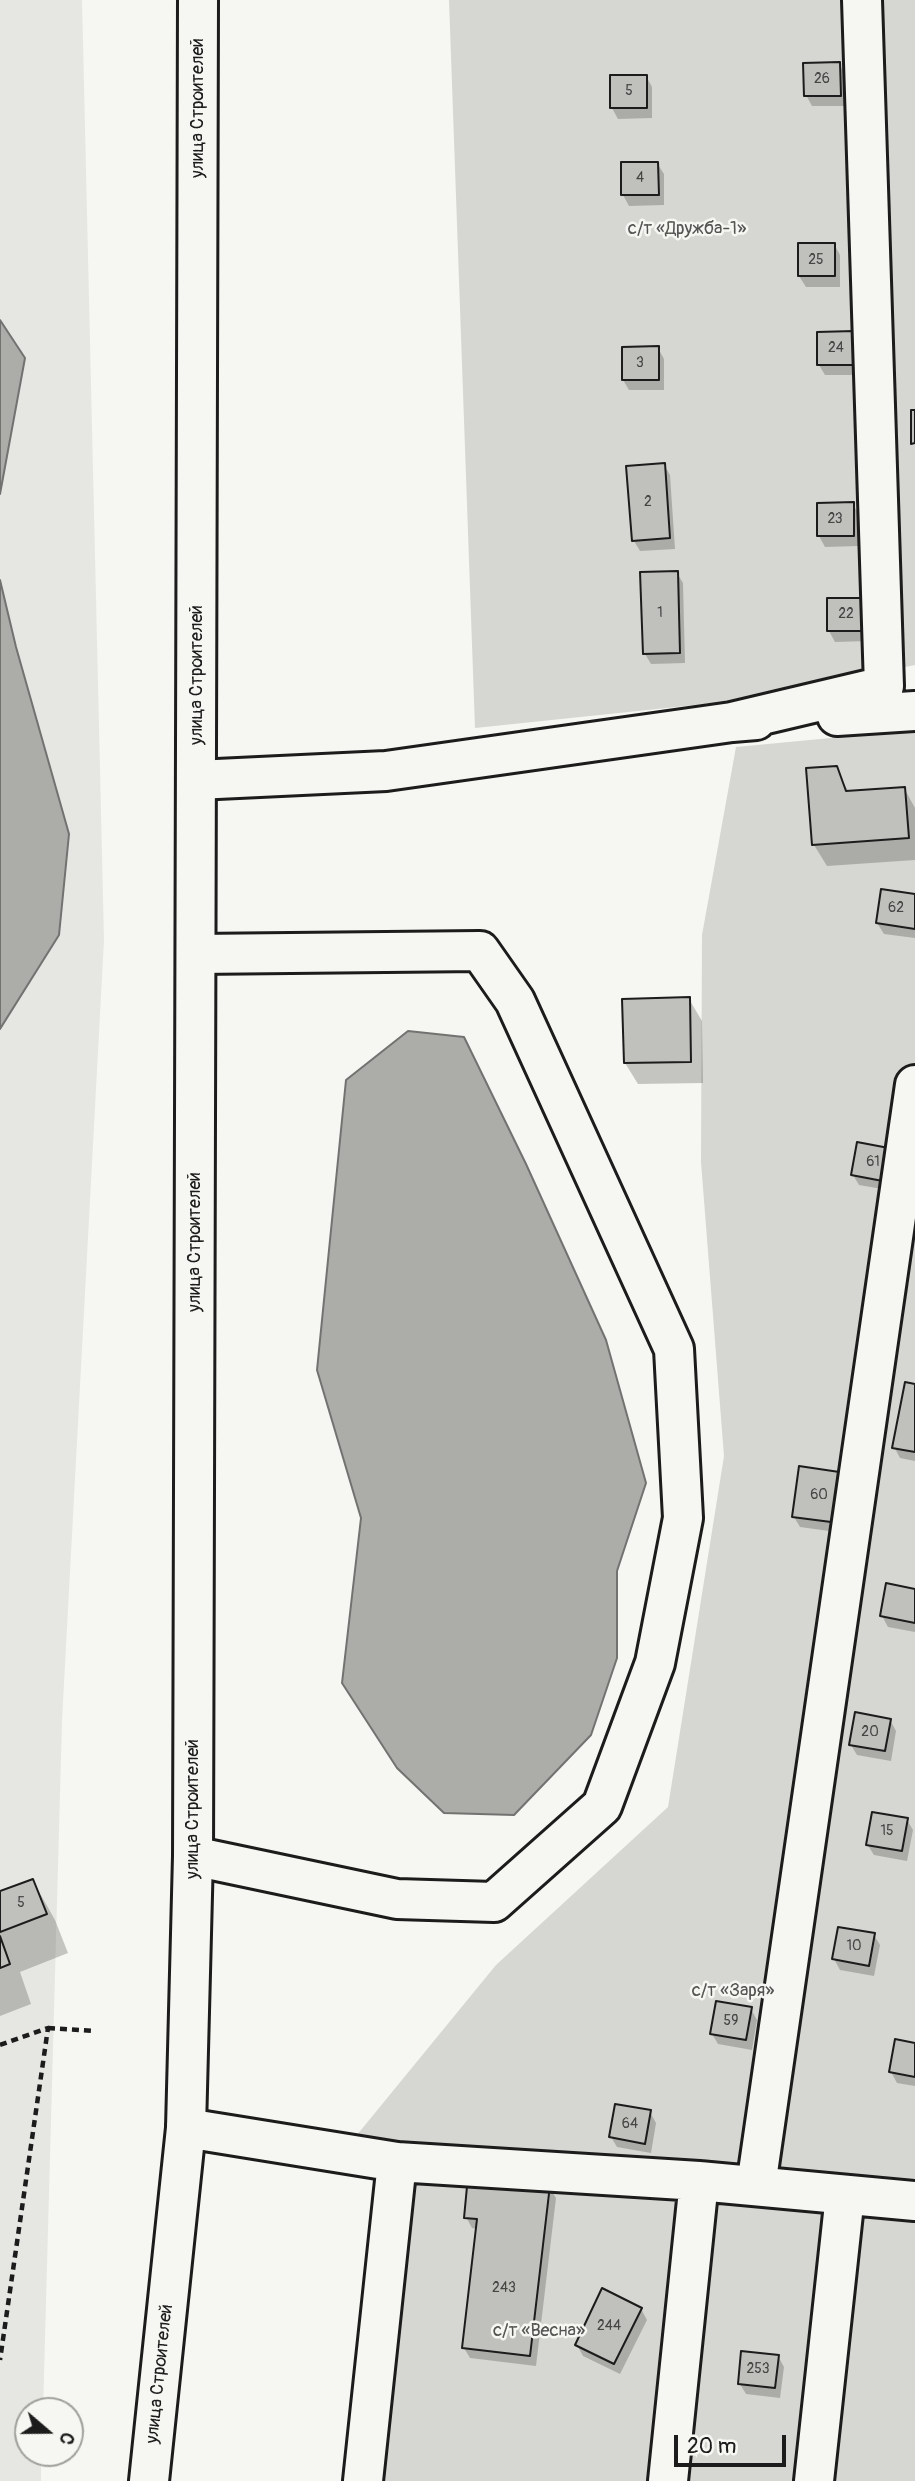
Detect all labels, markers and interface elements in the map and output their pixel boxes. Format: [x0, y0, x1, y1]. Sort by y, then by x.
street label: улица Строителей [187, 38, 209, 178]
house number: 26 [814, 71, 830, 87]
house number: 5 [625, 83, 633, 99]
house number: 4 [636, 170, 644, 186]
park label: с/т «Дружба-1» [628, 218, 746, 240]
house number: 25 [808, 252, 824, 268]
house number: 24 [828, 340, 844, 356]
house number: 3 [636, 355, 644, 371]
house number: 2 [644, 494, 652, 510]
house number: 23 [827, 511, 843, 527]
street label: улица Строителей [186, 605, 208, 745]
house number: 1 [657, 605, 663, 621]
house number: 22 [838, 606, 854, 622]
house number: 62 [888, 900, 904, 916]
house number: 61 [866, 1154, 880, 1170]
street label: улица Строителей [184, 1172, 206, 1312]
house number: 60 [810, 1487, 828, 1503]
house number: 20 [861, 1724, 879, 1740]
street label: улица Строителей [182, 1739, 204, 1879]
house number: 15 [880, 1823, 894, 1839]
house number: 5 [17, 1895, 25, 1911]
house number: 10 [846, 1938, 862, 1954]
park label: с/т «Заря» [692, 1980, 774, 2002]
house number: 59 [724, 2013, 738, 2029]
house number: 64 [622, 2116, 638, 2132]
house number: 243 [492, 2280, 516, 2296]
street label: улица Строителей [142, 2303, 178, 2445]
house number: 244 [597, 2318, 621, 2334]
park label: с/т «Весна» [493, 2320, 585, 2342]
house number: 253 [746, 2361, 770, 2377]
north arrow [14, 2397, 84, 2467]
scale bar [677, 2422, 789, 2466]
text: С [54, 2429, 80, 2448]
text: 20 m [687, 2433, 736, 2460]

